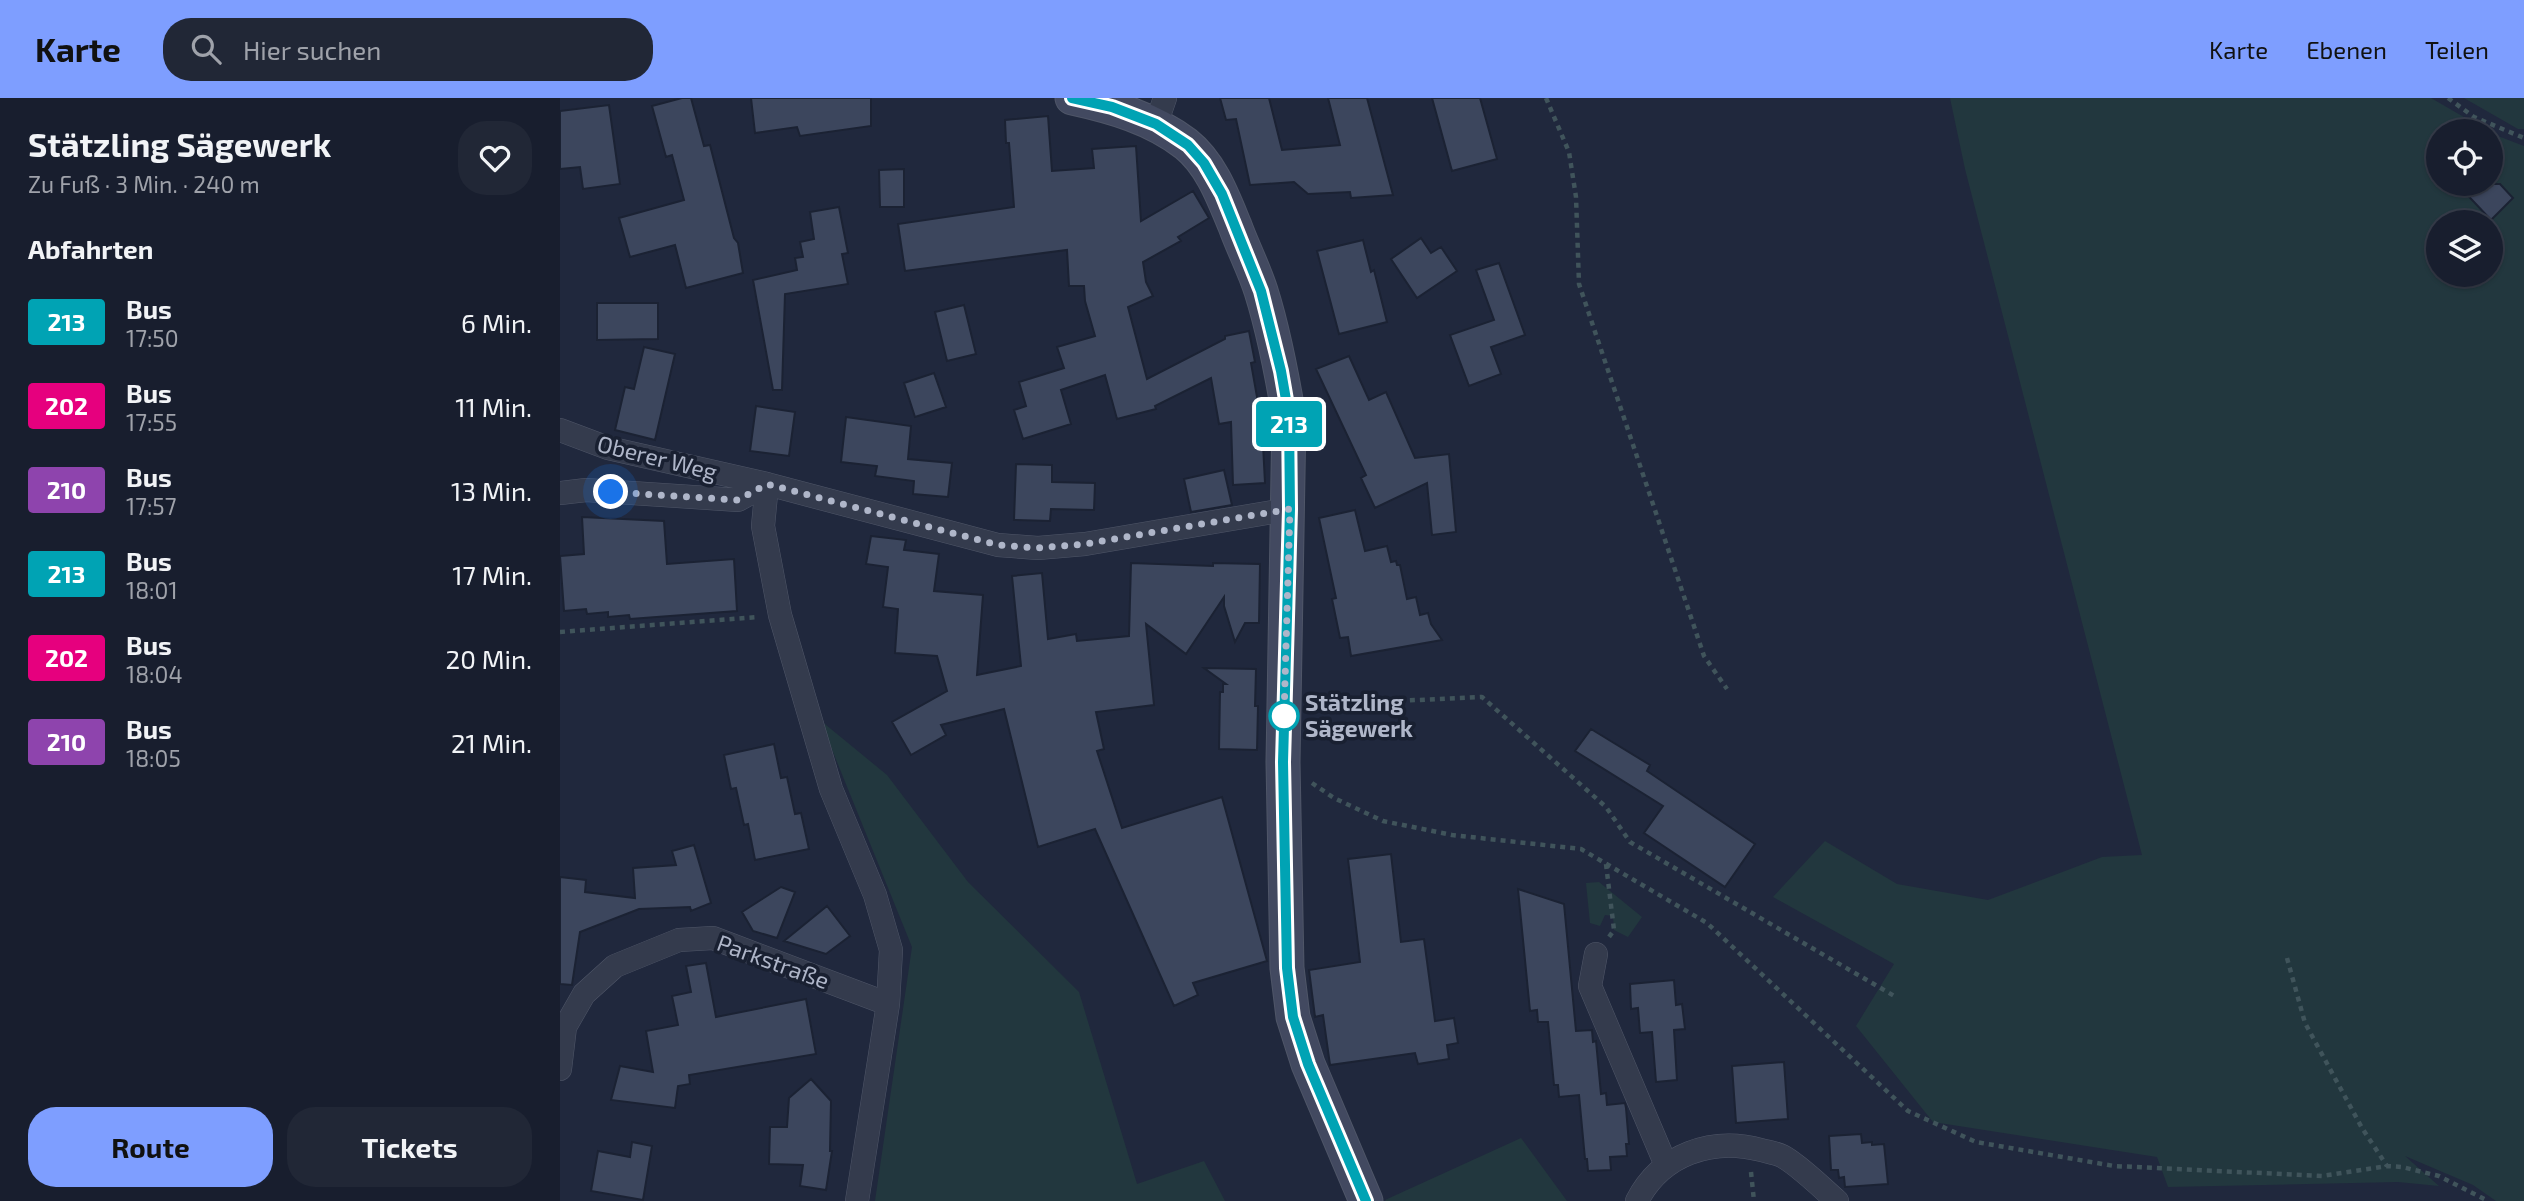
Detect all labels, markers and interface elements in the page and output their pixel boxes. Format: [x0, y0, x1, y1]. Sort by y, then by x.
search box [163, 18, 653, 81]
text: Karte [35, 29, 121, 69]
icon: search [187, 30, 225, 68]
text: Hier suchen [243, 34, 381, 65]
text: Karte [2209, 35, 2268, 64]
text: Ebenen [2306, 35, 2387, 64]
text: Teilen [2425, 35, 2489, 64]
map controls [2426, 119, 2503, 287]
button: locate [2426, 119, 2503, 196]
button: heart [458, 121, 532, 195]
text: Stätzling Sägewerk [28, 124, 331, 164]
text: Zu Fuß · 3 Min. · 240 m [28, 170, 260, 198]
button: layers [2426, 210, 2503, 287]
text: Abfahrten [28, 233, 153, 264]
text: Bus [126, 293, 172, 324]
text: 213 [48, 307, 85, 336]
text: 6 Min. [461, 307, 532, 338]
text: 17:50 [126, 324, 179, 352]
text: Bus [126, 377, 172, 408]
text: 202 [45, 391, 88, 420]
text: 11 Min. [455, 391, 532, 422]
line badge: 213 [1249, 401, 1329, 447]
text: 17:55 [126, 408, 177, 436]
text: 213 [1270, 409, 1308, 438]
street label: Oberer Weg [595, 429, 720, 485]
text: Bus [126, 461, 172, 492]
your location [593, 474, 628, 509]
text: 210 [47, 475, 86, 504]
text: 13 Min. [451, 475, 532, 506]
text: 17:57 [126, 492, 176, 520]
text: Bus [126, 545, 172, 576]
text: 213 [48, 559, 85, 588]
text: 17 Min. [452, 559, 532, 590]
text: 18:01 [126, 576, 178, 604]
text: Bus [126, 629, 172, 660]
text: 202 [45, 643, 88, 672]
text: 20 Min. [446, 643, 532, 674]
text: 18:04 [126, 660, 183, 688]
place label: Stätzling Sägewerk [1305, 688, 1413, 742]
marker: Stätzling Sägewerk [1269, 701, 1299, 731]
text: Bus [126, 713, 172, 744]
text: 210 [47, 727, 86, 756]
text: 21 Min. [451, 727, 532, 758]
text: 18:05 [126, 744, 181, 772]
street label: Parkstraße [713, 928, 833, 994]
button: Route [28, 1107, 273, 1187]
button: Tickets [287, 1107, 532, 1187]

